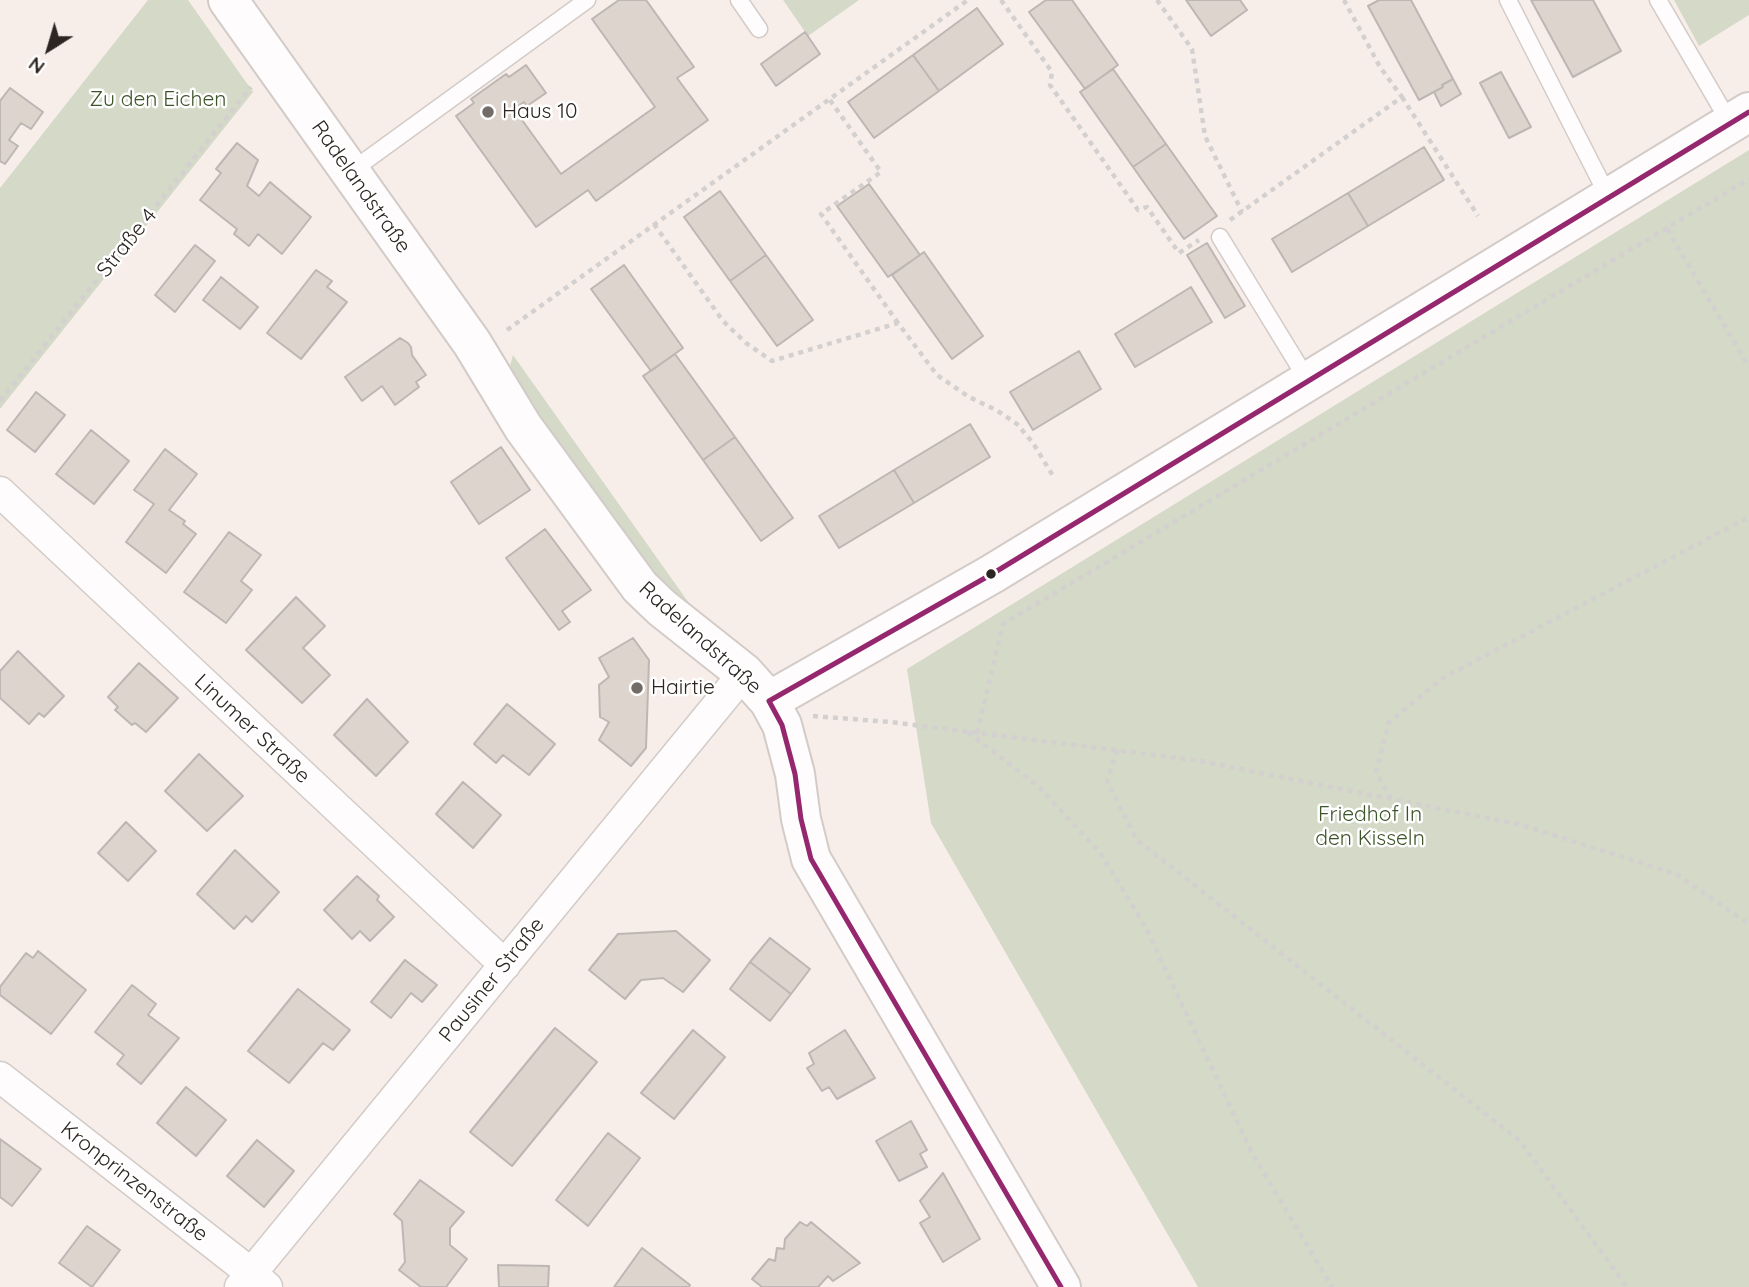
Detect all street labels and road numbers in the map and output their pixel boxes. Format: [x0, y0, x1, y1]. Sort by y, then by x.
street label: Radelandstraße [306, 116, 416, 258]
street label: Straße 4 [92, 204, 162, 282]
street label: Radelandstraße [634, 576, 766, 700]
street label: Linumer Straße [189, 669, 315, 789]
street label: Pausiner Straße [434, 913, 550, 1047]
street label: Kronprinzenstraße [55, 1117, 213, 1247]

